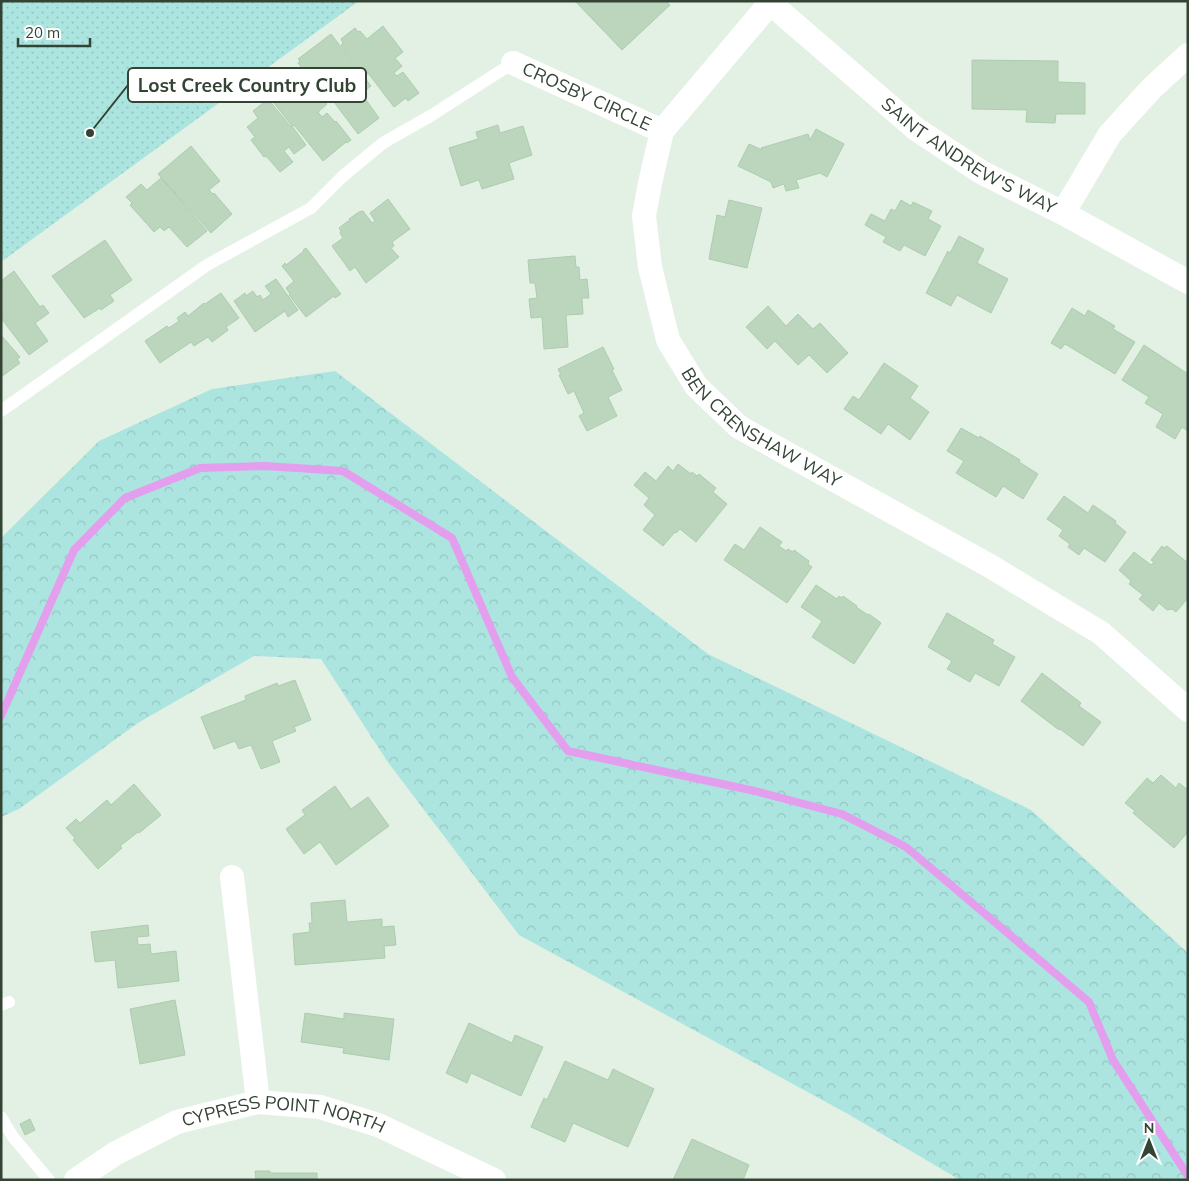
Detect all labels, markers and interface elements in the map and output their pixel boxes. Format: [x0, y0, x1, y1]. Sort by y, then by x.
scale bar [18, 15, 90, 47]
text: 20 m [25, 23, 60, 42]
street label: CROSBY CIRCLE [519, 57, 655, 136]
callout: Lost Creek Country Club [128, 68, 366, 102]
text: Lost Creek Country Club [138, 73, 357, 97]
street label: SAINT ANDREW'S WAY [877, 92, 1061, 219]
street label: BEN CRENSHAW WAY [676, 363, 846, 493]
street label: CYPRESS POINT NORTH [179, 1090, 390, 1138]
north arrow [1124, 1116, 1174, 1166]
text: N [1144, 1119, 1154, 1137]

